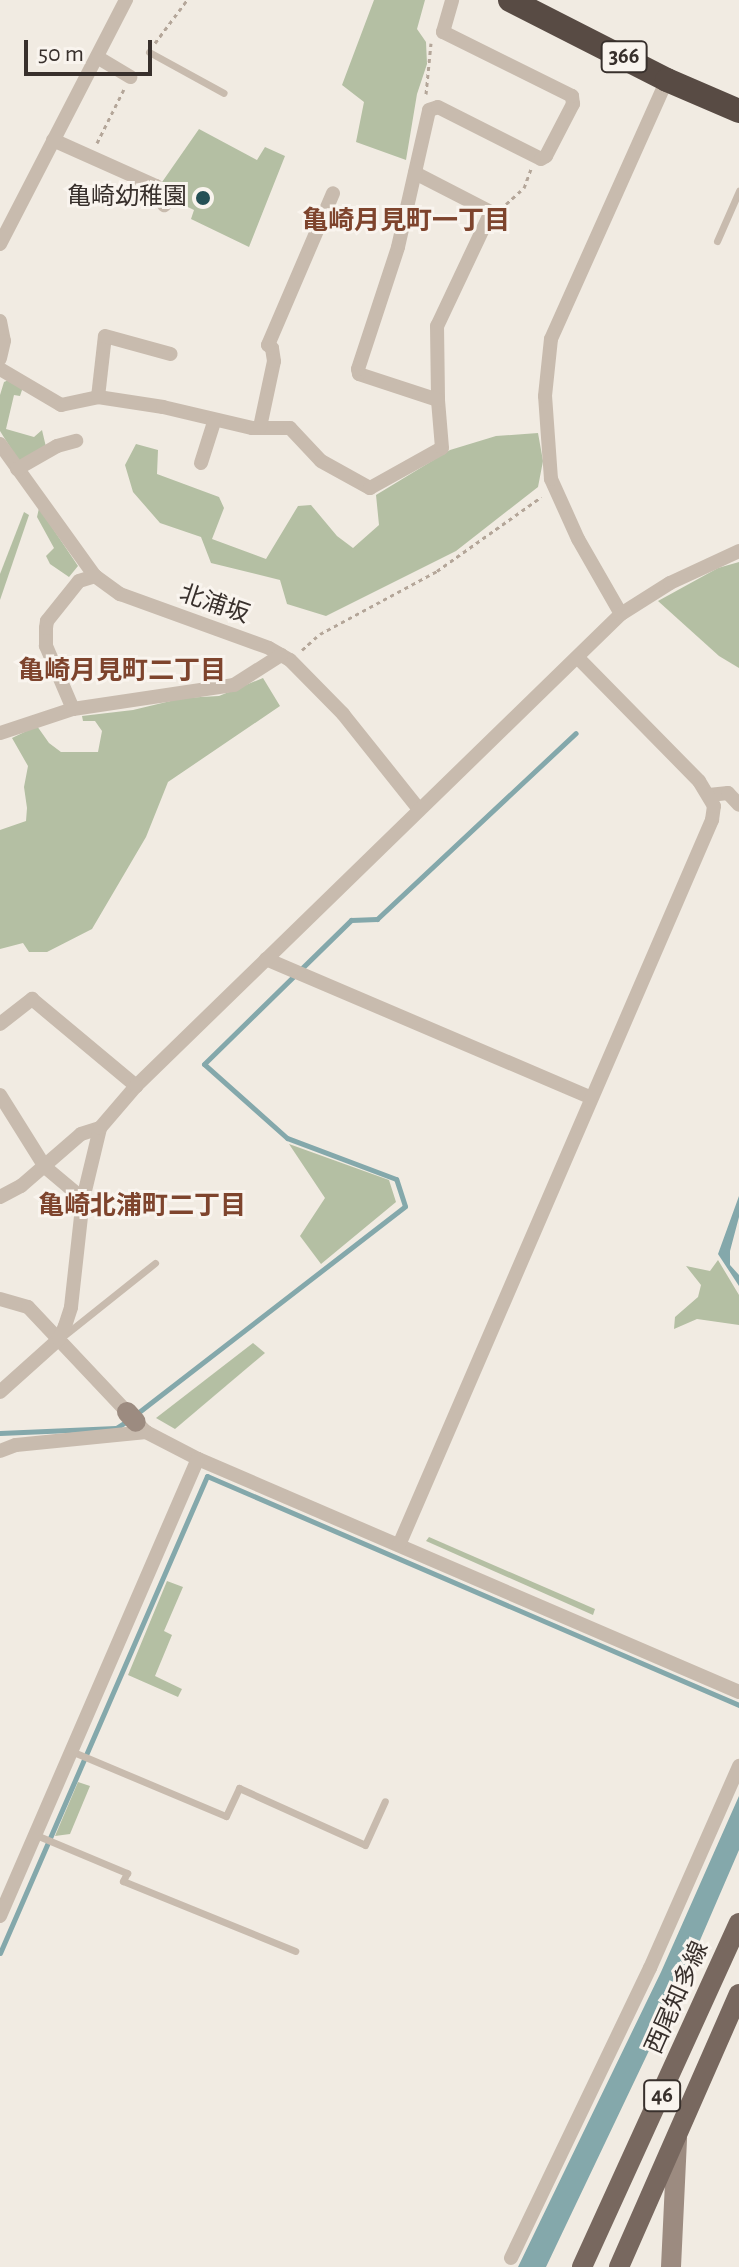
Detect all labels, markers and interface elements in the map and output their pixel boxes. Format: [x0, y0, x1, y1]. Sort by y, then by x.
scale bar [28, 24, 156, 74]
road number: 366 [600, 39, 648, 75]
text: 50 m [38, 42, 84, 66]
place label: 亀崎幼稚園 [67, 184, 187, 212]
marker: 亀崎幼稚園 [194, 189, 212, 207]
district label: 亀崎月見町一丁目 [302, 206, 510, 238]
street label: 北浦坂 [175, 580, 253, 630]
district label: 亀崎月見町二丁目 [18, 656, 226, 688]
district label: 亀崎北浦町二丁目 [38, 1191, 246, 1223]
street label: 西尾知多線 [640, 1937, 716, 2059]
road number: 46 [642, 2078, 682, 2114]

